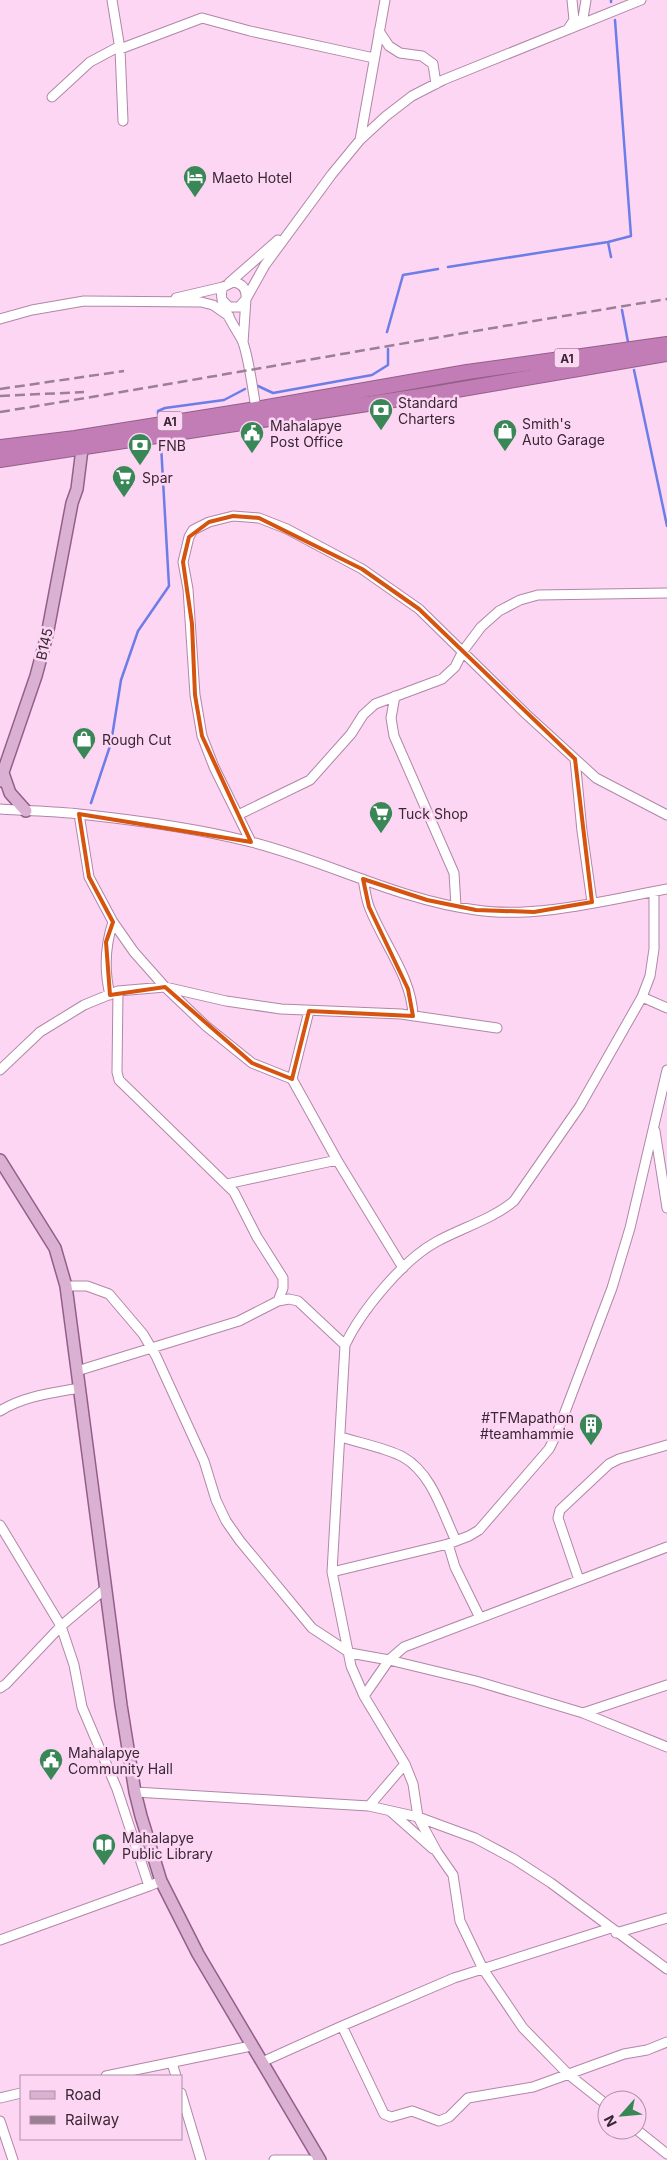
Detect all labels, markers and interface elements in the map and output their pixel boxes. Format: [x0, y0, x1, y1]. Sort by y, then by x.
hotel icon: Maeto Hotel [182, 164, 208, 198]
place label: Maeto Hotel [212, 169, 292, 186]
road number: A1 [554, 348, 580, 368]
place label: Standard Charters [398, 394, 458, 427]
bank icon: Standard Charters [368, 397, 394, 431]
road number: A1 [158, 412, 182, 431]
place label: Smith's Auto Garage [522, 415, 605, 448]
place label: Mahalapye Post Office [270, 417, 343, 450]
shop icon: Smith's Auto Garage [492, 418, 518, 452]
public building icon: Mahalapye Post Office [239, 420, 265, 454]
bank icon: FNB [127, 432, 153, 466]
place label: FNB [158, 437, 186, 454]
supermarket icon: Spar [111, 464, 137, 498]
place label: Spar [142, 469, 173, 486]
street label: B145 [32, 626, 56, 662]
shop icon: Rough Cut [71, 726, 97, 760]
place label: Rough Cut [102, 731, 172, 748]
supermarket icon: Tuck Shop [368, 800, 394, 834]
place label: Tuck Shop [398, 805, 468, 822]
place label: #TFMapathon #teamhammie [480, 1409, 574, 1442]
building icon: #TFMapathon #teamhammie [578, 1412, 604, 1446]
place label: Mahalapye Community Hall [68, 1744, 173, 1777]
public building icon: Mahalapye Community Hall [38, 1747, 64, 1781]
place label: Mahalapye Public Library [122, 1829, 213, 1862]
library icon: Mahalapye Public Library [91, 1832, 117, 1866]
legend [20, 2075, 182, 2140]
text: Road [65, 2085, 101, 2104]
north arrow [597, 2090, 647, 2140]
text: Railway [65, 2110, 120, 2129]
text: N [600, 2113, 620, 2130]

